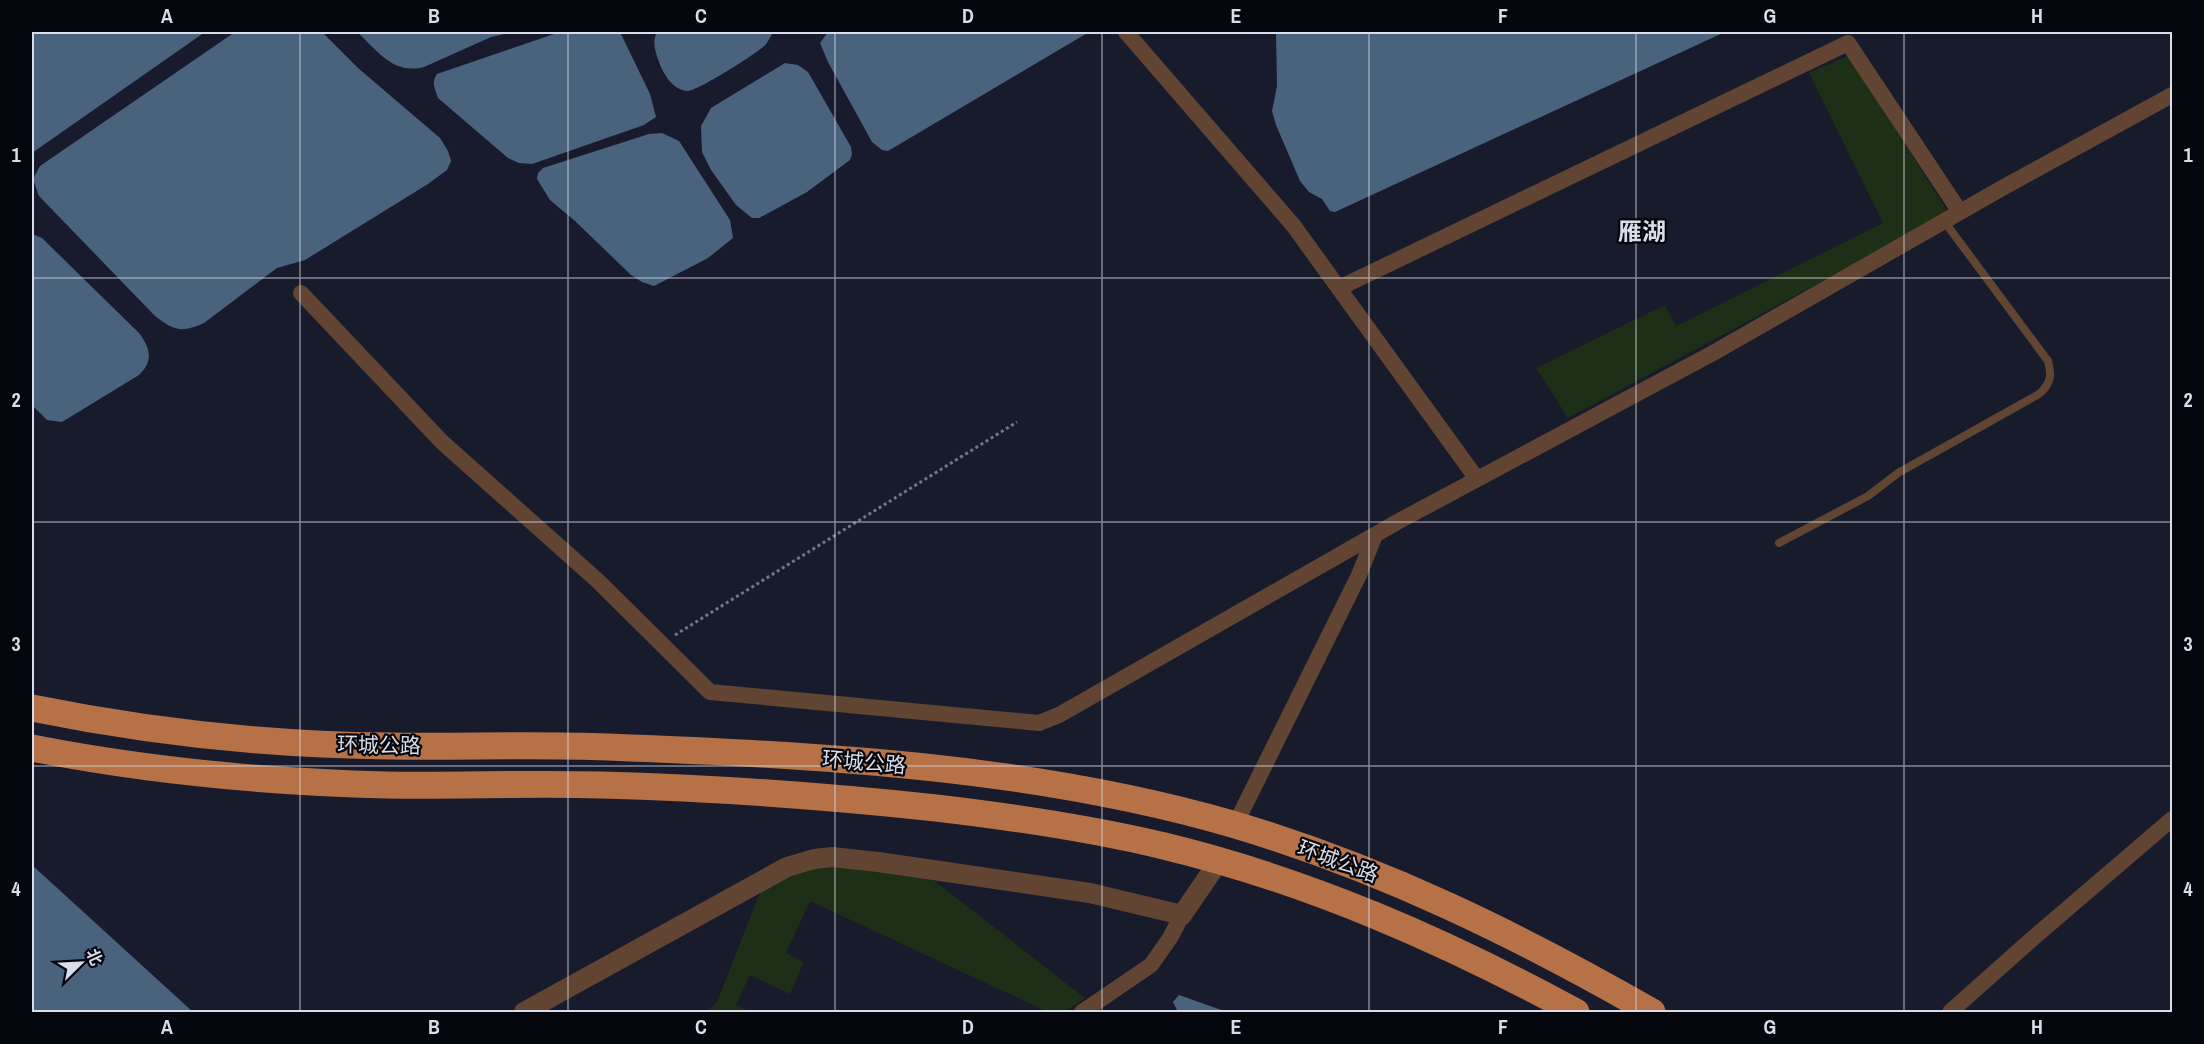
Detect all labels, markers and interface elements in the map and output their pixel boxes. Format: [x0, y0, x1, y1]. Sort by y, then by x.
text: A [161, 2, 173, 29]
text: B [428, 2, 440, 29]
text: C [695, 2, 707, 29]
text: D [962, 2, 974, 29]
text: E [1231, 2, 1242, 29]
text: F [1498, 2, 1508, 29]
text: G [1764, 2, 1776, 29]
text: H [2031, 2, 2043, 29]
text: 1 [11, 141, 21, 168]
text: 1 [2183, 141, 2193, 168]
district label: 雁湖 [1618, 215, 1666, 247]
text: 2 [11, 386, 21, 413]
text: 2 [2183, 386, 2193, 413]
text: 3 [11, 630, 21, 657]
text: 3 [2183, 630, 2193, 657]
street label: 环城公路 [337, 730, 421, 760]
street label: 环城公路 [821, 744, 907, 780]
street label: 环城公路 [1294, 833, 1382, 889]
text: 4 [11, 875, 21, 902]
text: 4 [2183, 875, 2193, 902]
north arrow [51, 933, 111, 993]
text: 北 [81, 945, 108, 969]
text: A [161, 1013, 173, 1040]
text: B [428, 1013, 440, 1040]
text: C [695, 1013, 707, 1040]
text: D [962, 1013, 974, 1040]
text: E [1231, 1013, 1242, 1040]
text: F [1498, 1013, 1508, 1040]
text: G [1764, 1013, 1776, 1040]
text: H [2031, 1013, 2043, 1040]

